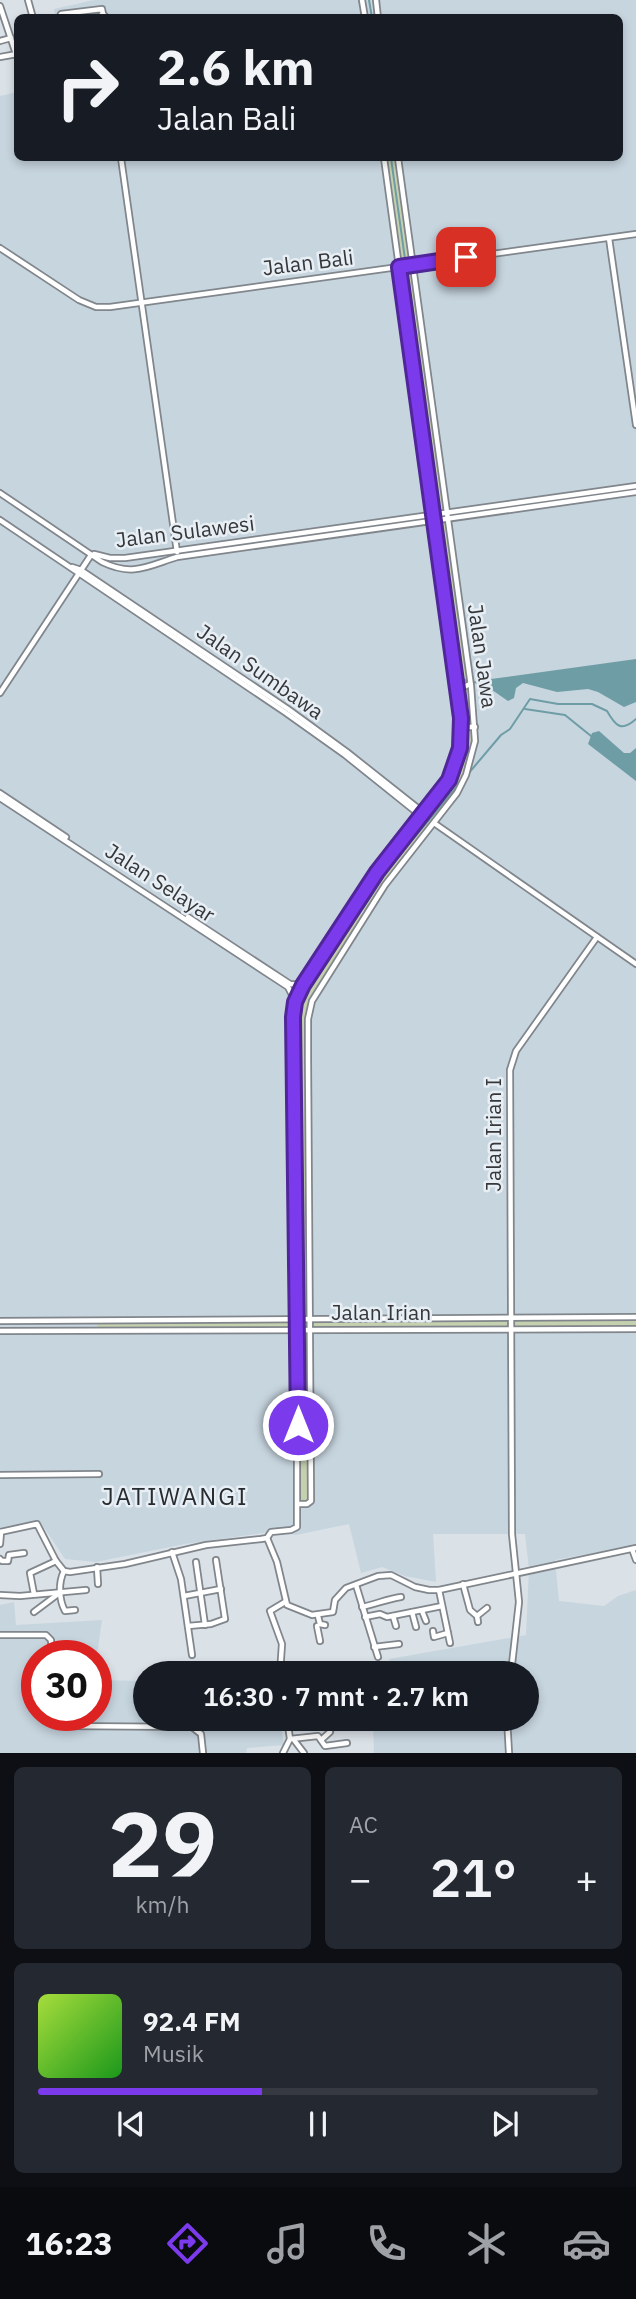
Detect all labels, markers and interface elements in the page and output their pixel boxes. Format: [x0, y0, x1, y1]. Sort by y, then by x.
text: 2.6 km [157, 35, 315, 98]
icon: right [42, 42, 133, 133]
text: Jalan Bali [157, 97, 297, 139]
pin [436, 227, 496, 287]
icon: arrive [447, 238, 485, 276]
street label: Jalan Bali [261, 243, 355, 281]
street label: Jalan Sulawesi [114, 509, 256, 553]
street label: Jalan Jawa [462, 602, 504, 710]
street label: Jalan Sumbawa [192, 617, 330, 725]
street label: Jalan Selayar [100, 836, 221, 928]
street label: Jalan Irian I [479, 1078, 507, 1192]
street label: Jalan Irian [331, 1298, 431, 1326]
position arrow [261, 1388, 335, 1462]
district label: JATIWANGI [102, 1480, 249, 1512]
speed limit sign: 30 [21, 1640, 112, 1731]
text: 16:30 · 7 mnt · 2.7 km [203, 1679, 469, 1713]
text: 29 [108, 1784, 217, 1902]
text: AC [349, 1809, 378, 1839]
text: 21° [430, 1844, 517, 1911]
text: − [349, 1854, 372, 1903]
text: + [575, 1854, 598, 1903]
text: km/h [135, 1889, 190, 1919]
text: 92.4 FM [143, 2004, 241, 2038]
text: Musik [143, 2038, 204, 2068]
icon: previous [112, 2105, 150, 2143]
icon: pause [299, 2105, 337, 2143]
icon: next [486, 2105, 524, 2143]
icon: directions [163, 2219, 212, 2268]
icon: music [263, 2219, 312, 2268]
icon: phone [362, 2219, 411, 2268]
icon: climate [462, 2219, 511, 2268]
icon: car [562, 2219, 611, 2268]
text: 16:23 [25, 2222, 113, 2264]

